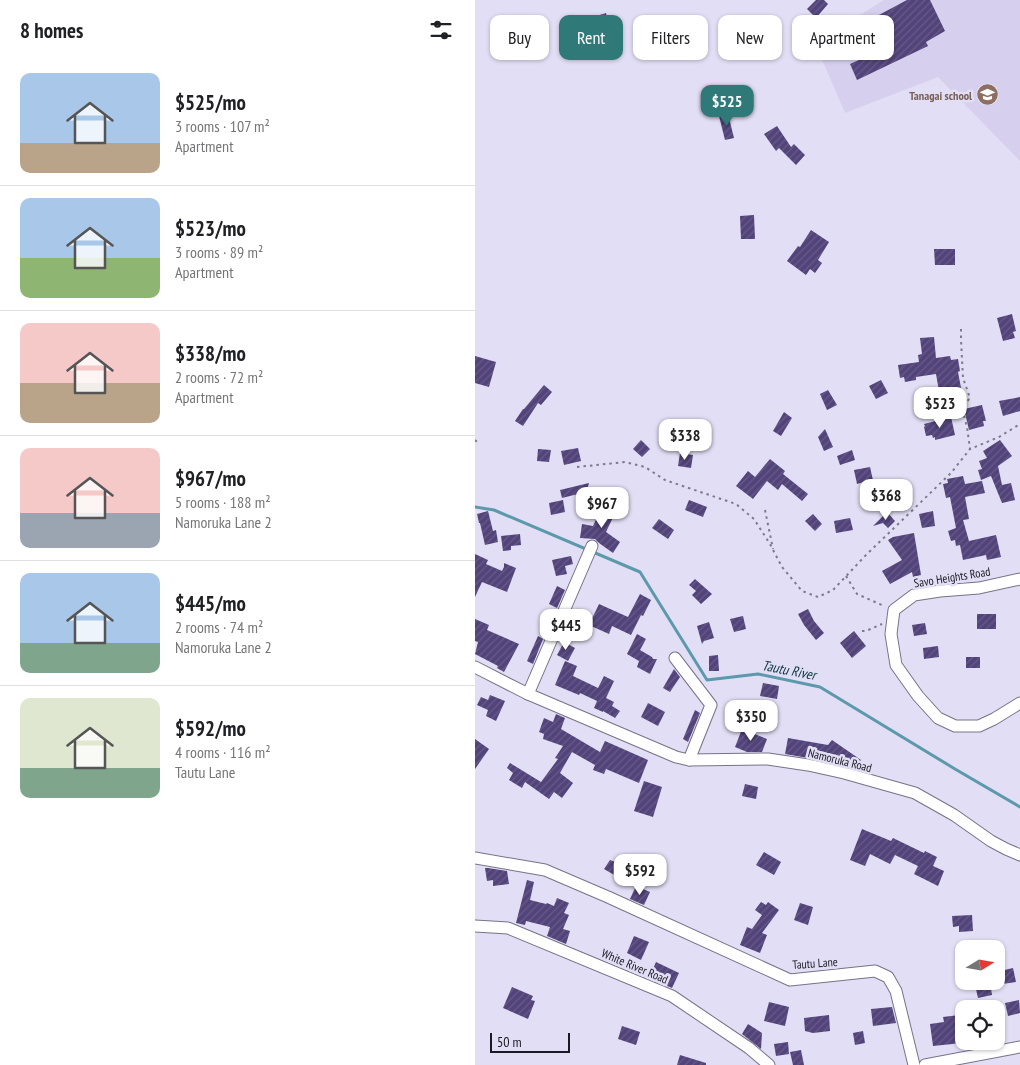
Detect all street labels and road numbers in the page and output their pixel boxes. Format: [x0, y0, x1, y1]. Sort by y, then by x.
street label: Savo Heights Road [913, 564, 991, 590]
street label: Namoruka Road [807, 745, 873, 775]
street label: White River Road [599, 945, 671, 987]
street label: Tautu Lane [792, 954, 838, 972]

